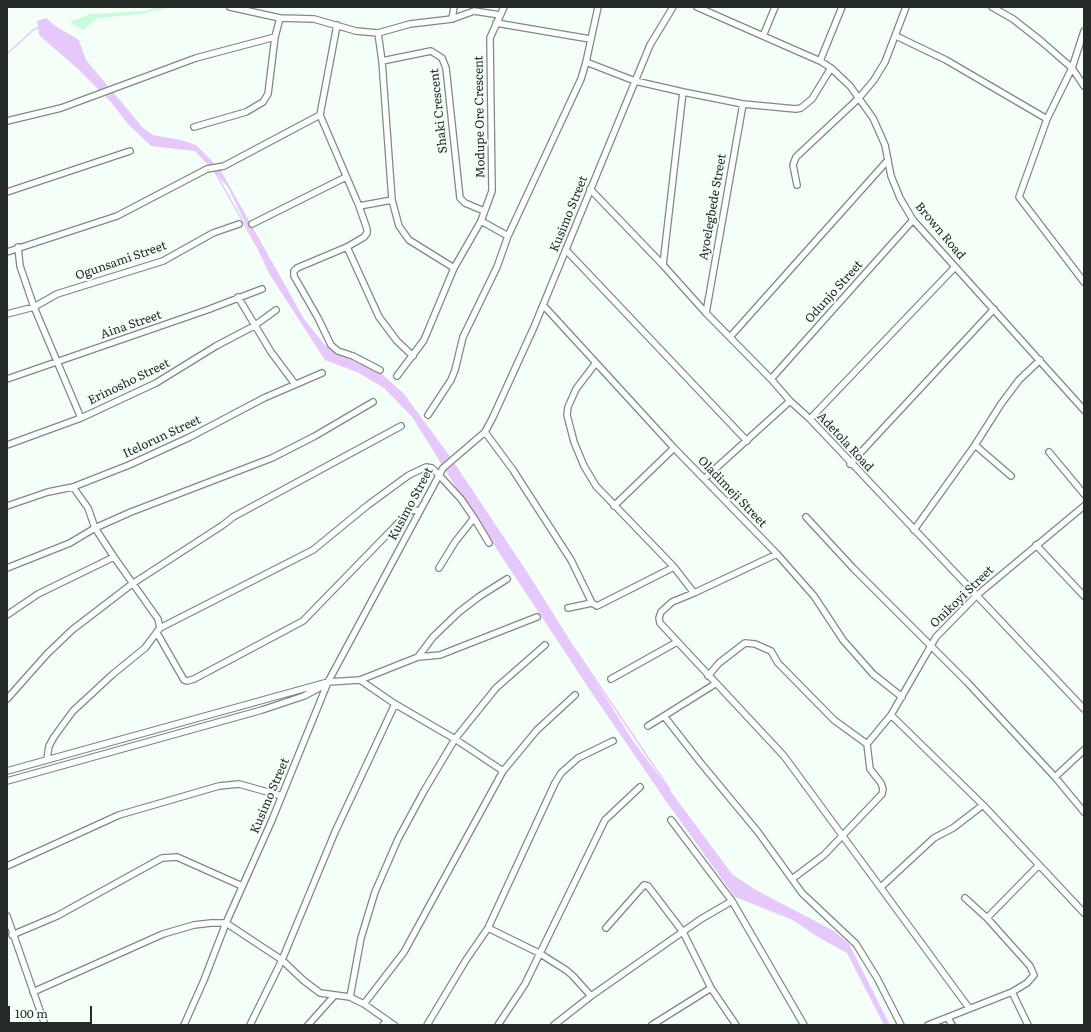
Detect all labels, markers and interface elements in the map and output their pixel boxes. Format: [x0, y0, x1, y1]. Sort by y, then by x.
street label: Modupe Ore Crescent [472, 55, 488, 179]
street label: Shaki Crescent [427, 68, 451, 154]
street label: Ayoelegbede Street [697, 153, 729, 261]
street label: Kusimo Street [547, 174, 591, 254]
street label: Brown Road [912, 199, 968, 263]
street label: Ogunsami Street [74, 239, 168, 283]
street label: Odunjo Street [802, 258, 866, 326]
street label: Aina Street [98, 308, 164, 342]
street label: Erinosho Street [86, 356, 172, 408]
street label: Adetola Road [814, 409, 876, 475]
street label: Itelorun Street [121, 413, 203, 461]
street label: Oladimeji Street [695, 454, 769, 530]
street label: Kusimo Street [386, 465, 436, 543]
street label: Onikoyi Street [927, 563, 997, 631]
street label: Kusimo Street [248, 756, 292, 836]
scale bar [10, 998, 94, 1024]
text: 100 m [15, 1004, 48, 1022]

